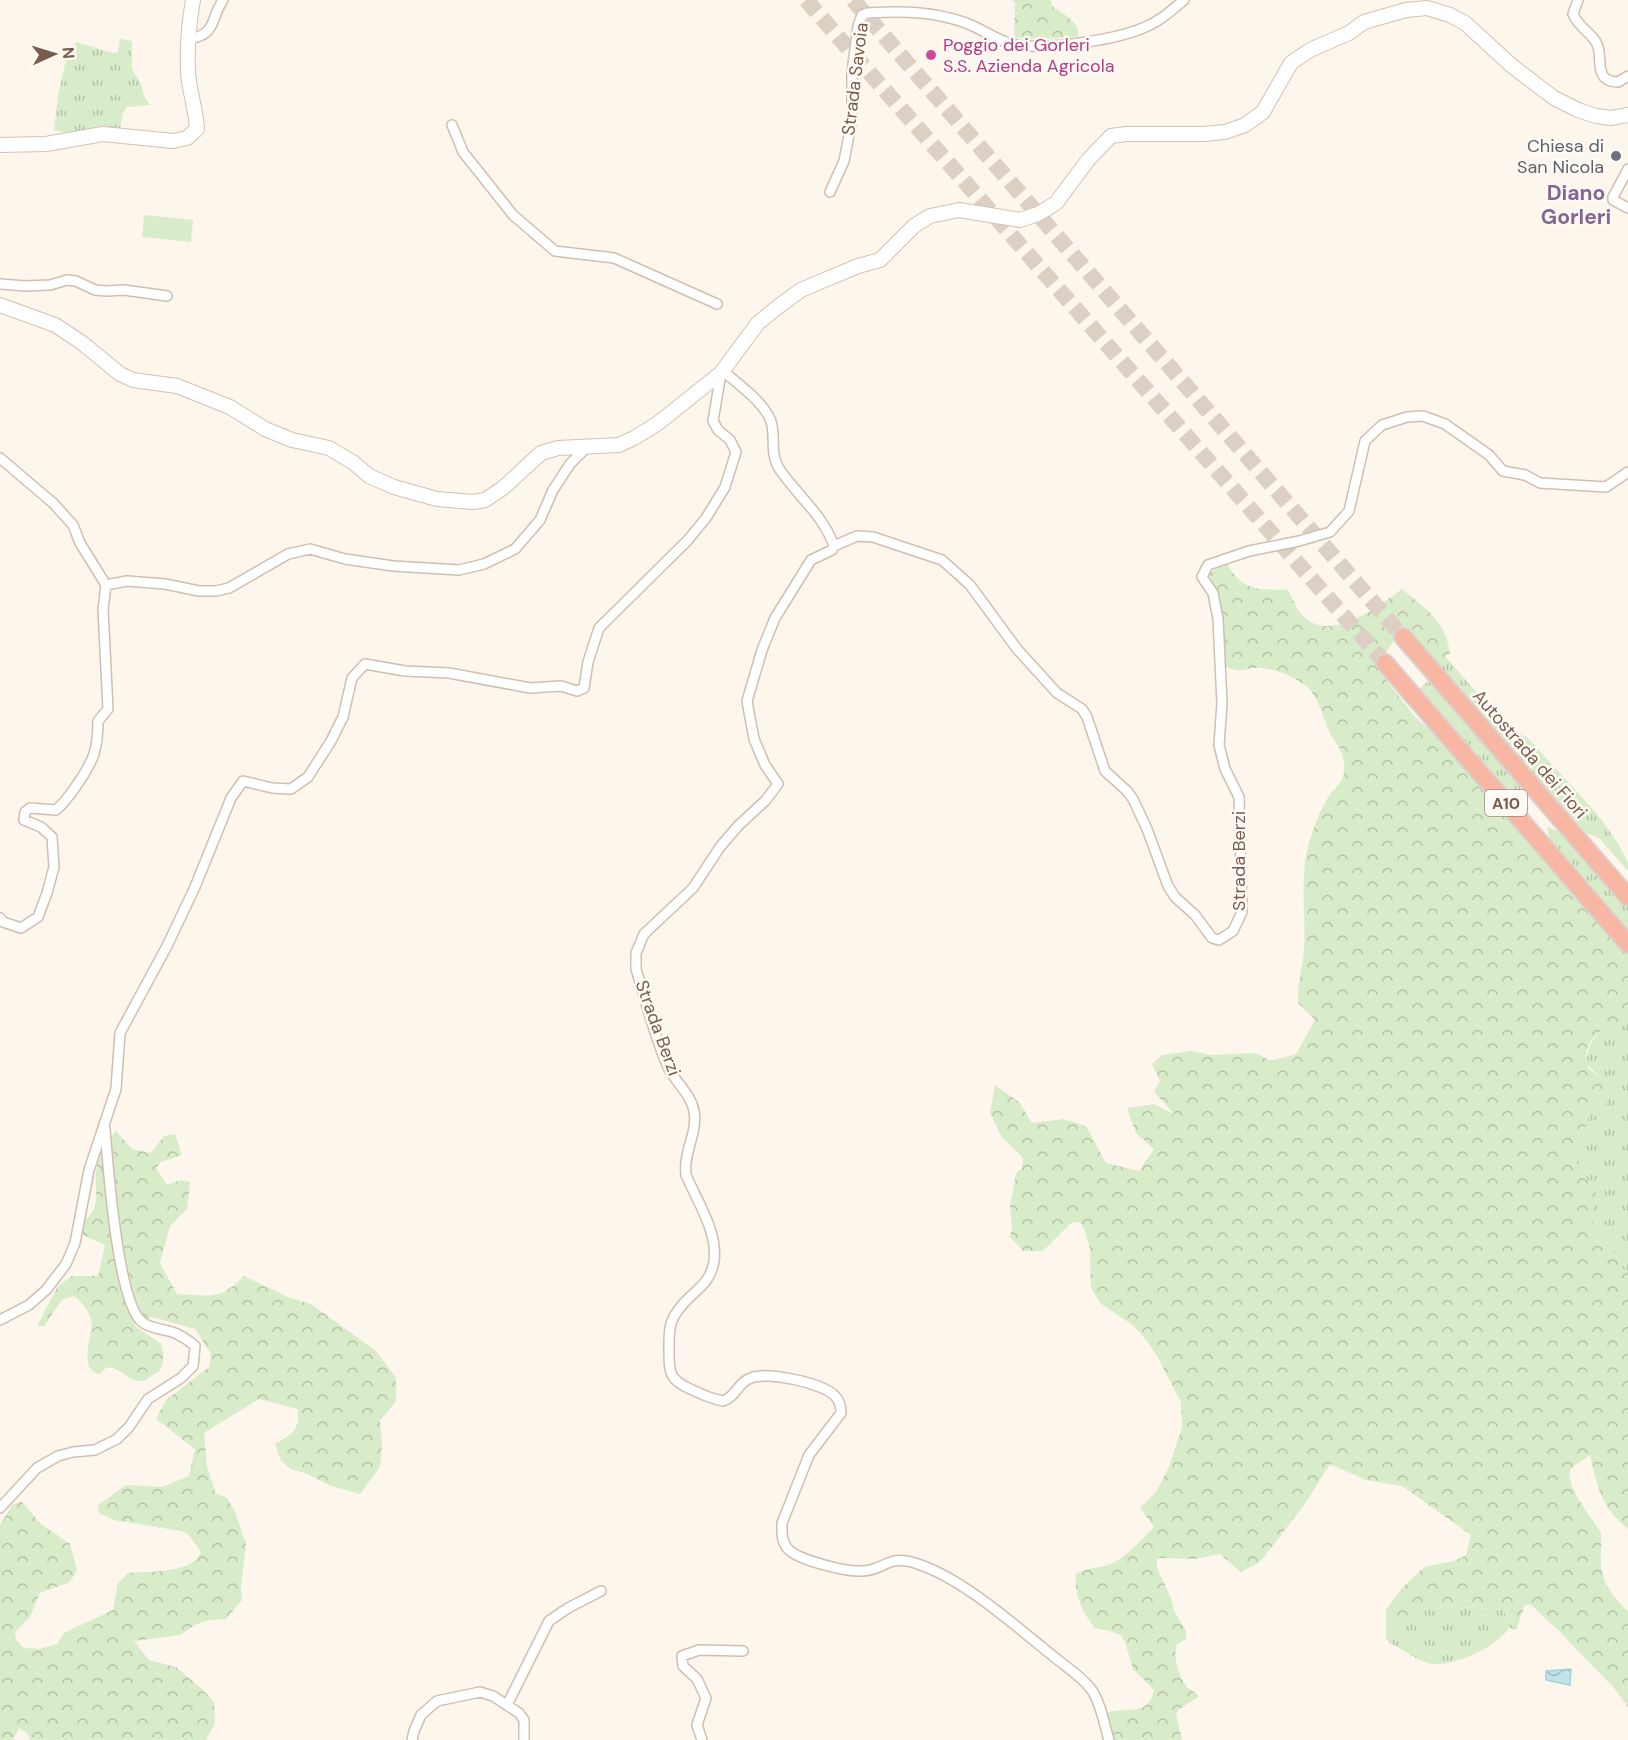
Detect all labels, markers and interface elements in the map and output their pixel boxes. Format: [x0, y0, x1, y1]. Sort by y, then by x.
street label: Strada Savoia [836, 21, 874, 137]
north arrow [24, 24, 84, 84]
place label: Poggio dei Gorleri S.S. Azienda Agricola [943, 33, 1115, 78]
text: N [58, 46, 79, 60]
marker: Poggio dei Gorleri S.S. Azienda Agricola [924, 48, 938, 62]
place label: Chiesa di San Nicola [1517, 134, 1604, 179]
marker: Chiesa di San Nicola [1609, 149, 1623, 163]
district label: Diano Gorleri [1541, 179, 1611, 231]
street label: Autostrada dei Fiori [1467, 684, 1593, 824]
road number: A10 [1485, 790, 1527, 816]
street label: Strada Berzi [1227, 811, 1251, 911]
street label: Strada Berzi [630, 977, 686, 1079]

